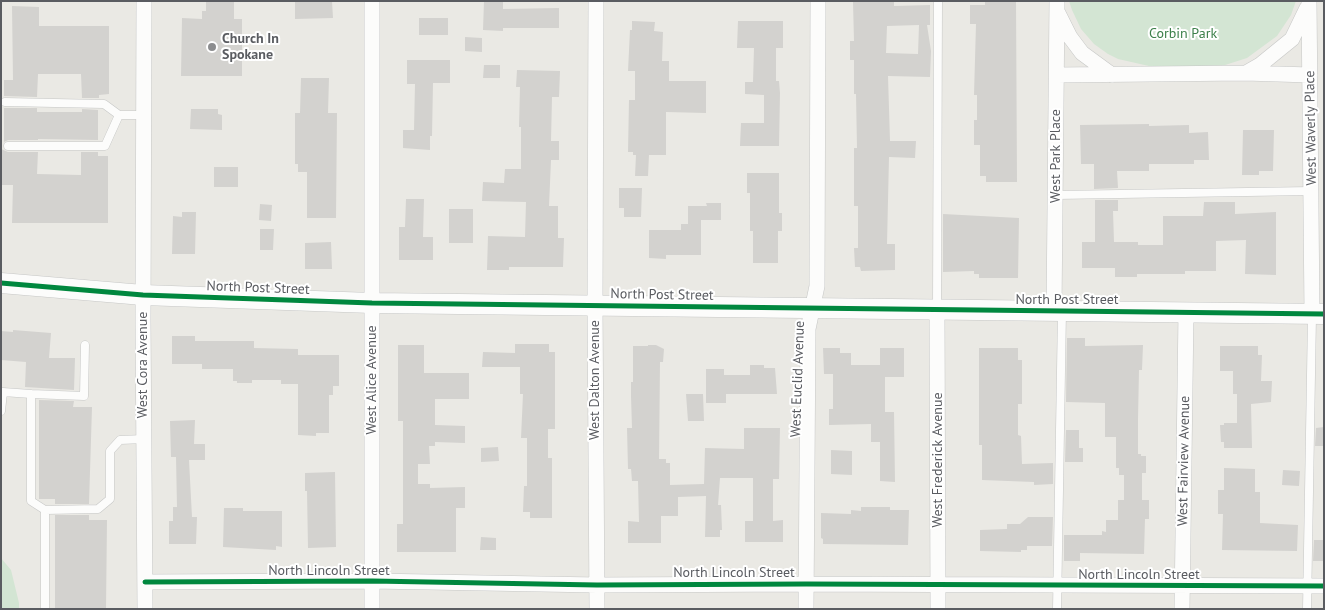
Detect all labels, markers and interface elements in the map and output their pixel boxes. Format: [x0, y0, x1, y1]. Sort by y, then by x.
park label: Corbin Park [1149, 26, 1217, 42]
place label: Church In Spokane [222, 31, 279, 64]
marker: Church In Spokane [206, 41, 218, 53]
street label: West Waverly Place [1302, 70, 1320, 186]
street label: West Park Place [1048, 109, 1064, 203]
street label: North Post Street [206, 278, 310, 298]
street label: North Post Street [610, 286, 714, 304]
street label: North Post Street [1015, 292, 1119, 308]
street label: West Cora Avenue [135, 312, 151, 418]
street label: West Dalton Avenue [587, 320, 603, 440]
street label: West Euclid Avenue [788, 320, 808, 438]
street label: West Alice Avenue [364, 325, 380, 435]
street label: West Frederick Avenue [930, 392, 946, 528]
street label: West Fairview Avenue [1174, 396, 1194, 526]
street label: North Lincoln Street [268, 563, 390, 579]
street label: North Lincoln Street [673, 565, 795, 581]
street label: North Lincoln Street [1078, 567, 1200, 583]

